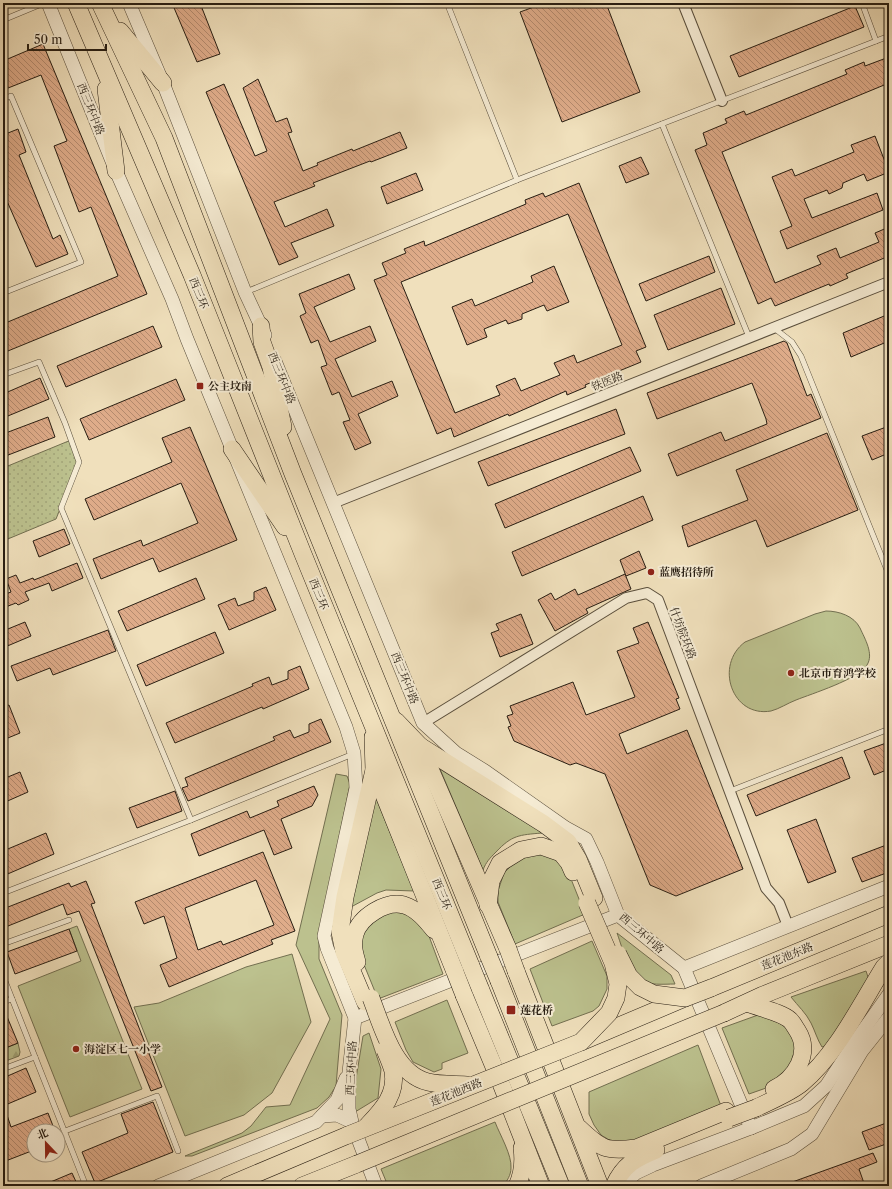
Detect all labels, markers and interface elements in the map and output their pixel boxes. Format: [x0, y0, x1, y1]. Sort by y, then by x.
scale bar [28, 26, 106, 52]
text: 50 m [34, 32, 63, 47]
street label: 西三环中路 [74, 81, 108, 137]
street label: 西三环 [186, 275, 212, 311]
street label: 西三环中路 [265, 350, 299, 406]
street label: 铁医路 [589, 368, 625, 394]
place label: 公主坟南 [208, 379, 252, 393]
marker: 公主坟南 [195, 381, 205, 391]
place label: 蓝鹰招待所 [659, 565, 714, 579]
marker: 蓝鹰招待所 [646, 567, 656, 577]
street label: 西三环 [306, 576, 332, 612]
street label: 什坊院环路 [667, 605, 699, 661]
street label: 西三环中路 [388, 650, 422, 706]
place label: 北京市育鸿学校 [799, 666, 876, 680]
marker: 北京市育鸿学校 [786, 668, 796, 678]
street label: 西三环 [429, 876, 455, 912]
street label: 西三环中路 [617, 910, 667, 956]
street label: 莲花池东路 [759, 939, 815, 973]
place label: 莲花桥 [520, 1003, 553, 1017]
marker: 莲花桥 [505, 1004, 517, 1016]
street label: 西三环中路 [343, 1040, 359, 1096]
place label: 海淀区七一小学 [84, 1042, 161, 1056]
marker: 海淀区七一小学 [71, 1044, 81, 1054]
street label: 莲花池西路 [428, 1075, 484, 1109]
north arrow [26, 1123, 66, 1163]
text: 北 [35, 1125, 50, 1142]

